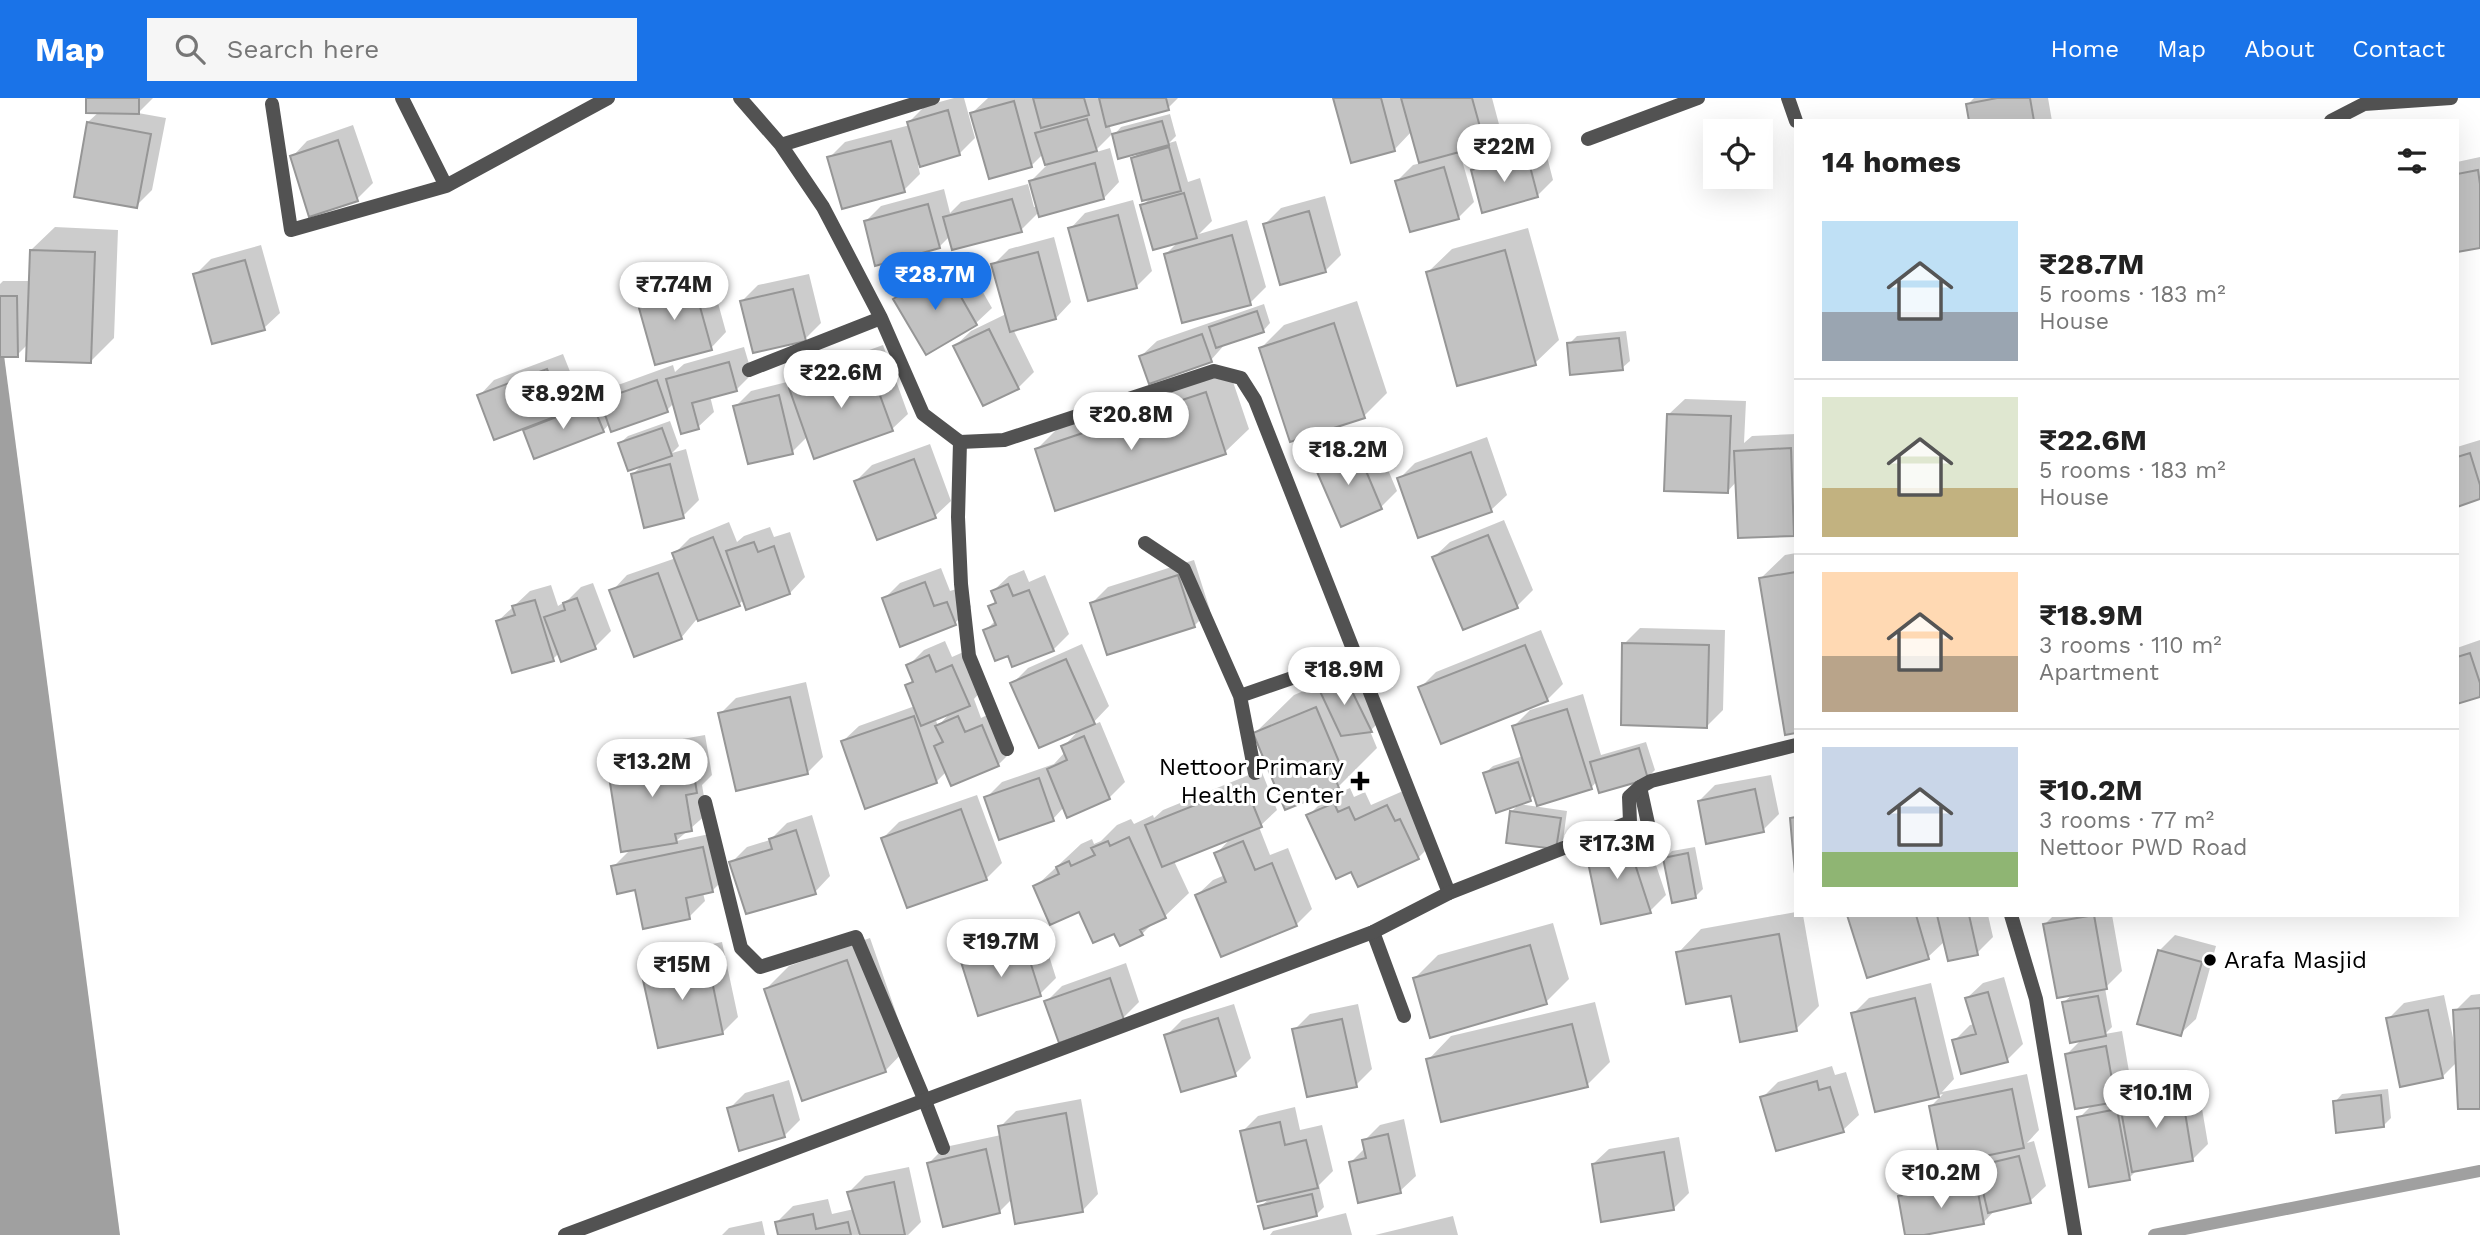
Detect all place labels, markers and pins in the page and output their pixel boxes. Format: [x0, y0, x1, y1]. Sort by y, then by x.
pin: ₹22M [1463, 125, 1545, 184]
pin: ₹28.7M [878, 252, 992, 312]
pin: ₹7.74M [617, 262, 731, 322]
pin: ₹22.6M [784, 350, 898, 410]
pin: ₹8.92M [506, 372, 620, 431]
pin: ₹20.8M [1074, 392, 1188, 452]
pin: ₹18.2M [1291, 428, 1405, 487]
pin: ₹18.9M [1287, 648, 1401, 707]
pin: ₹13.2M [595, 740, 709, 799]
place label: Nettoor Primary Health Center [1159, 753, 1345, 809]
marker: Nettoor Primary Health Center [1350, 771, 1370, 791]
pin: ₹17.3M [1560, 822, 1674, 881]
pin: ₹19.7M [944, 920, 1058, 979]
pin: ₹15M [641, 942, 723, 1002]
place label: Arafa Masjid [2224, 946, 2367, 974]
marker: Arafa Masjid [2202, 952, 2218, 968]
pin: ₹10.1M [2099, 1070, 2213, 1130]
pin: ₹10.2M [1884, 1150, 1998, 1210]

